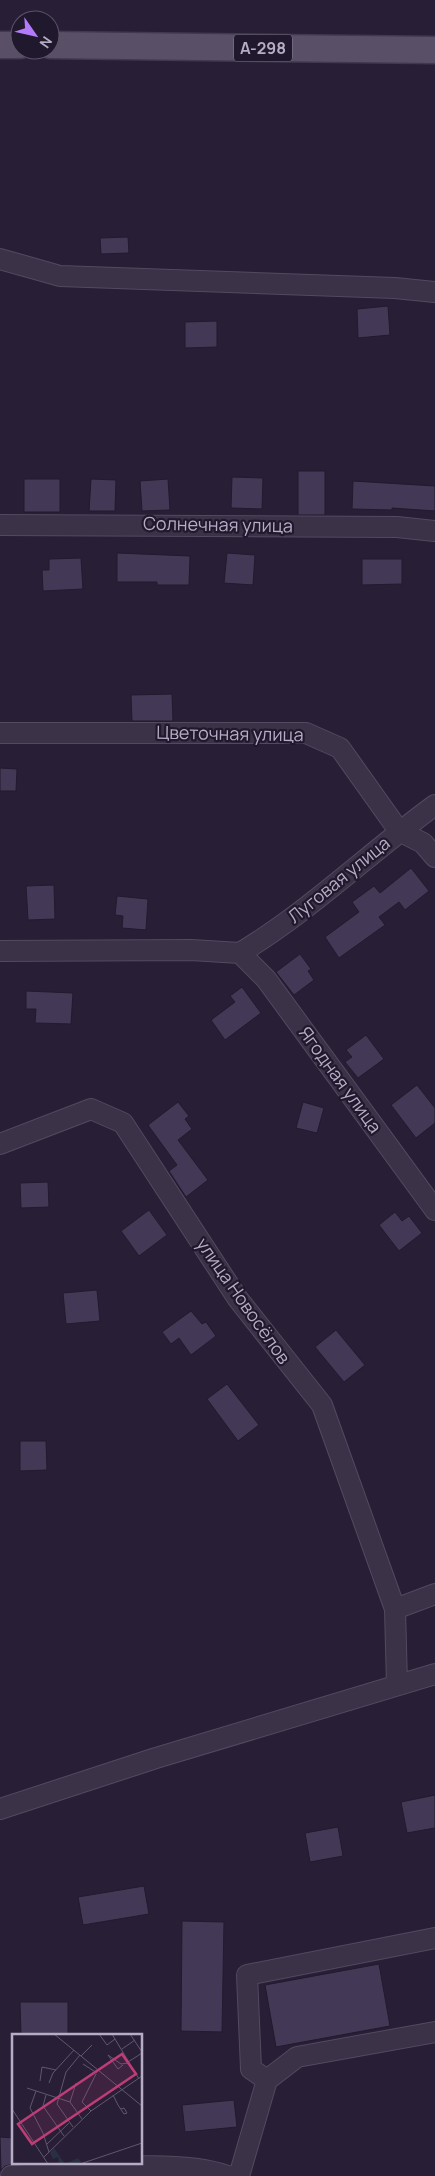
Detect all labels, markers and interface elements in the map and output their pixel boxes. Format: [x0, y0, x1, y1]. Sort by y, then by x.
north arrow [10, 10, 60, 60]
text: N [36, 33, 57, 52]
road number: А-298 [234, 34, 292, 62]
street label: Солнечная улица [143, 511, 293, 537]
street label: Цветочная улица [156, 720, 304, 746]
street label: Луговая улица [282, 831, 394, 928]
street label: Ягодная улица [294, 1021, 388, 1137]
street label: улица Новосёлов [191, 1233, 297, 1369]
inset map [12, 2034, 142, 2164]

